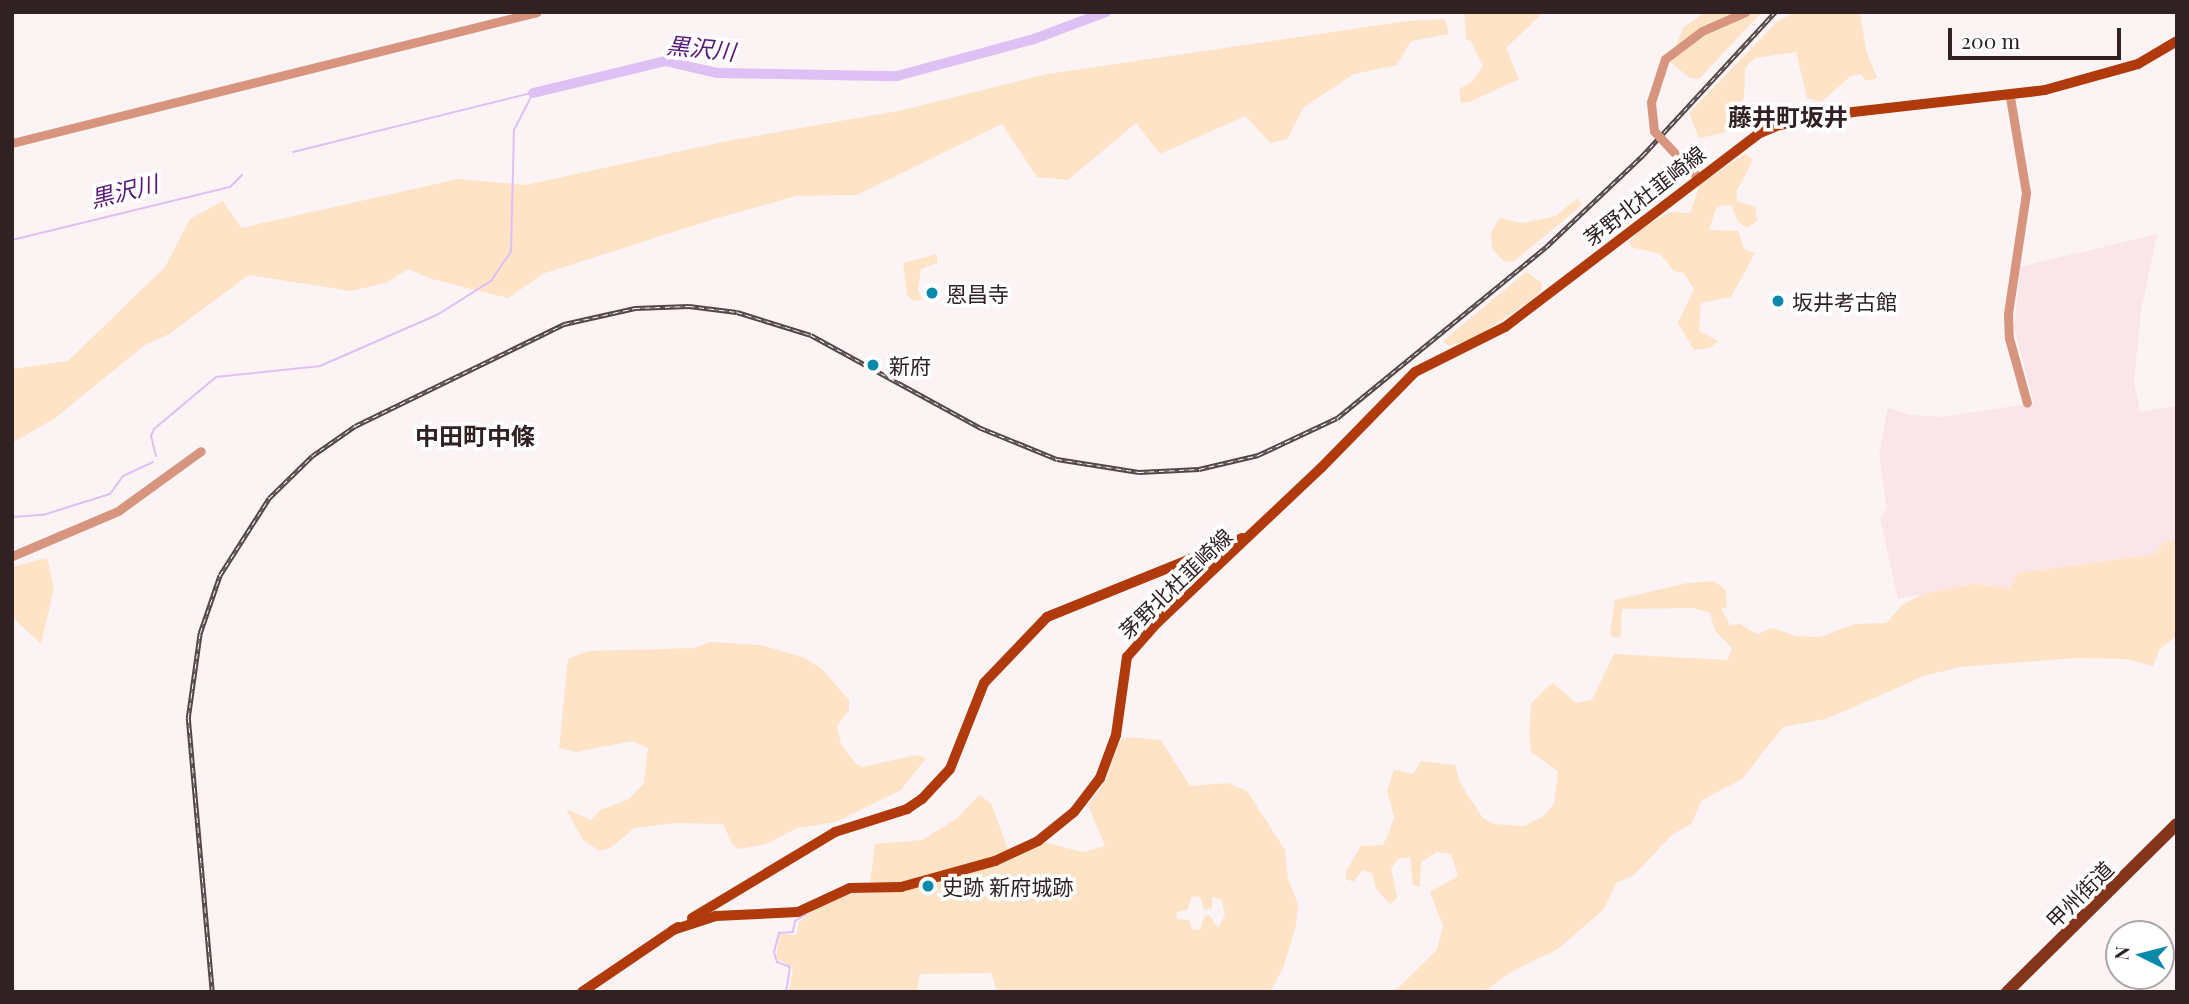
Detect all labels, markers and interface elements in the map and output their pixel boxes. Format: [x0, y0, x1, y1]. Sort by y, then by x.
scale bar [1951, 14, 2124, 58]
text: 200 m [1961, 26, 2020, 54]
water label: 黒沢川 [665, 31, 737, 65]
district label: 藤井町坂井 [1728, 103, 1848, 131]
street label: 茅野北杜韮崎線 [1578, 140, 1710, 250]
water label: 黒沢川 [87, 169, 161, 213]
place label: 恩昌寺 [946, 280, 1009, 306]
marker: 恩昌寺 [924, 285, 940, 301]
place label: 坂井考古館 [1792, 288, 1897, 314]
marker: 坂井考古館 [1770, 293, 1786, 309]
place label: 新府 [889, 352, 931, 378]
marker: 新府 [863, 355, 883, 375]
district label: 中田町中條 [415, 422, 535, 450]
street label: 茅野北杜韮崎線 [1113, 523, 1237, 643]
street label: 甲州街道 [2040, 855, 2118, 933]
place label: 史跡 新府城跡 [942, 873, 1073, 899]
marker: 史跡 新府城跡 [920, 878, 936, 894]
north arrow [2105, 920, 2175, 990]
text: N [2107, 945, 2135, 961]

